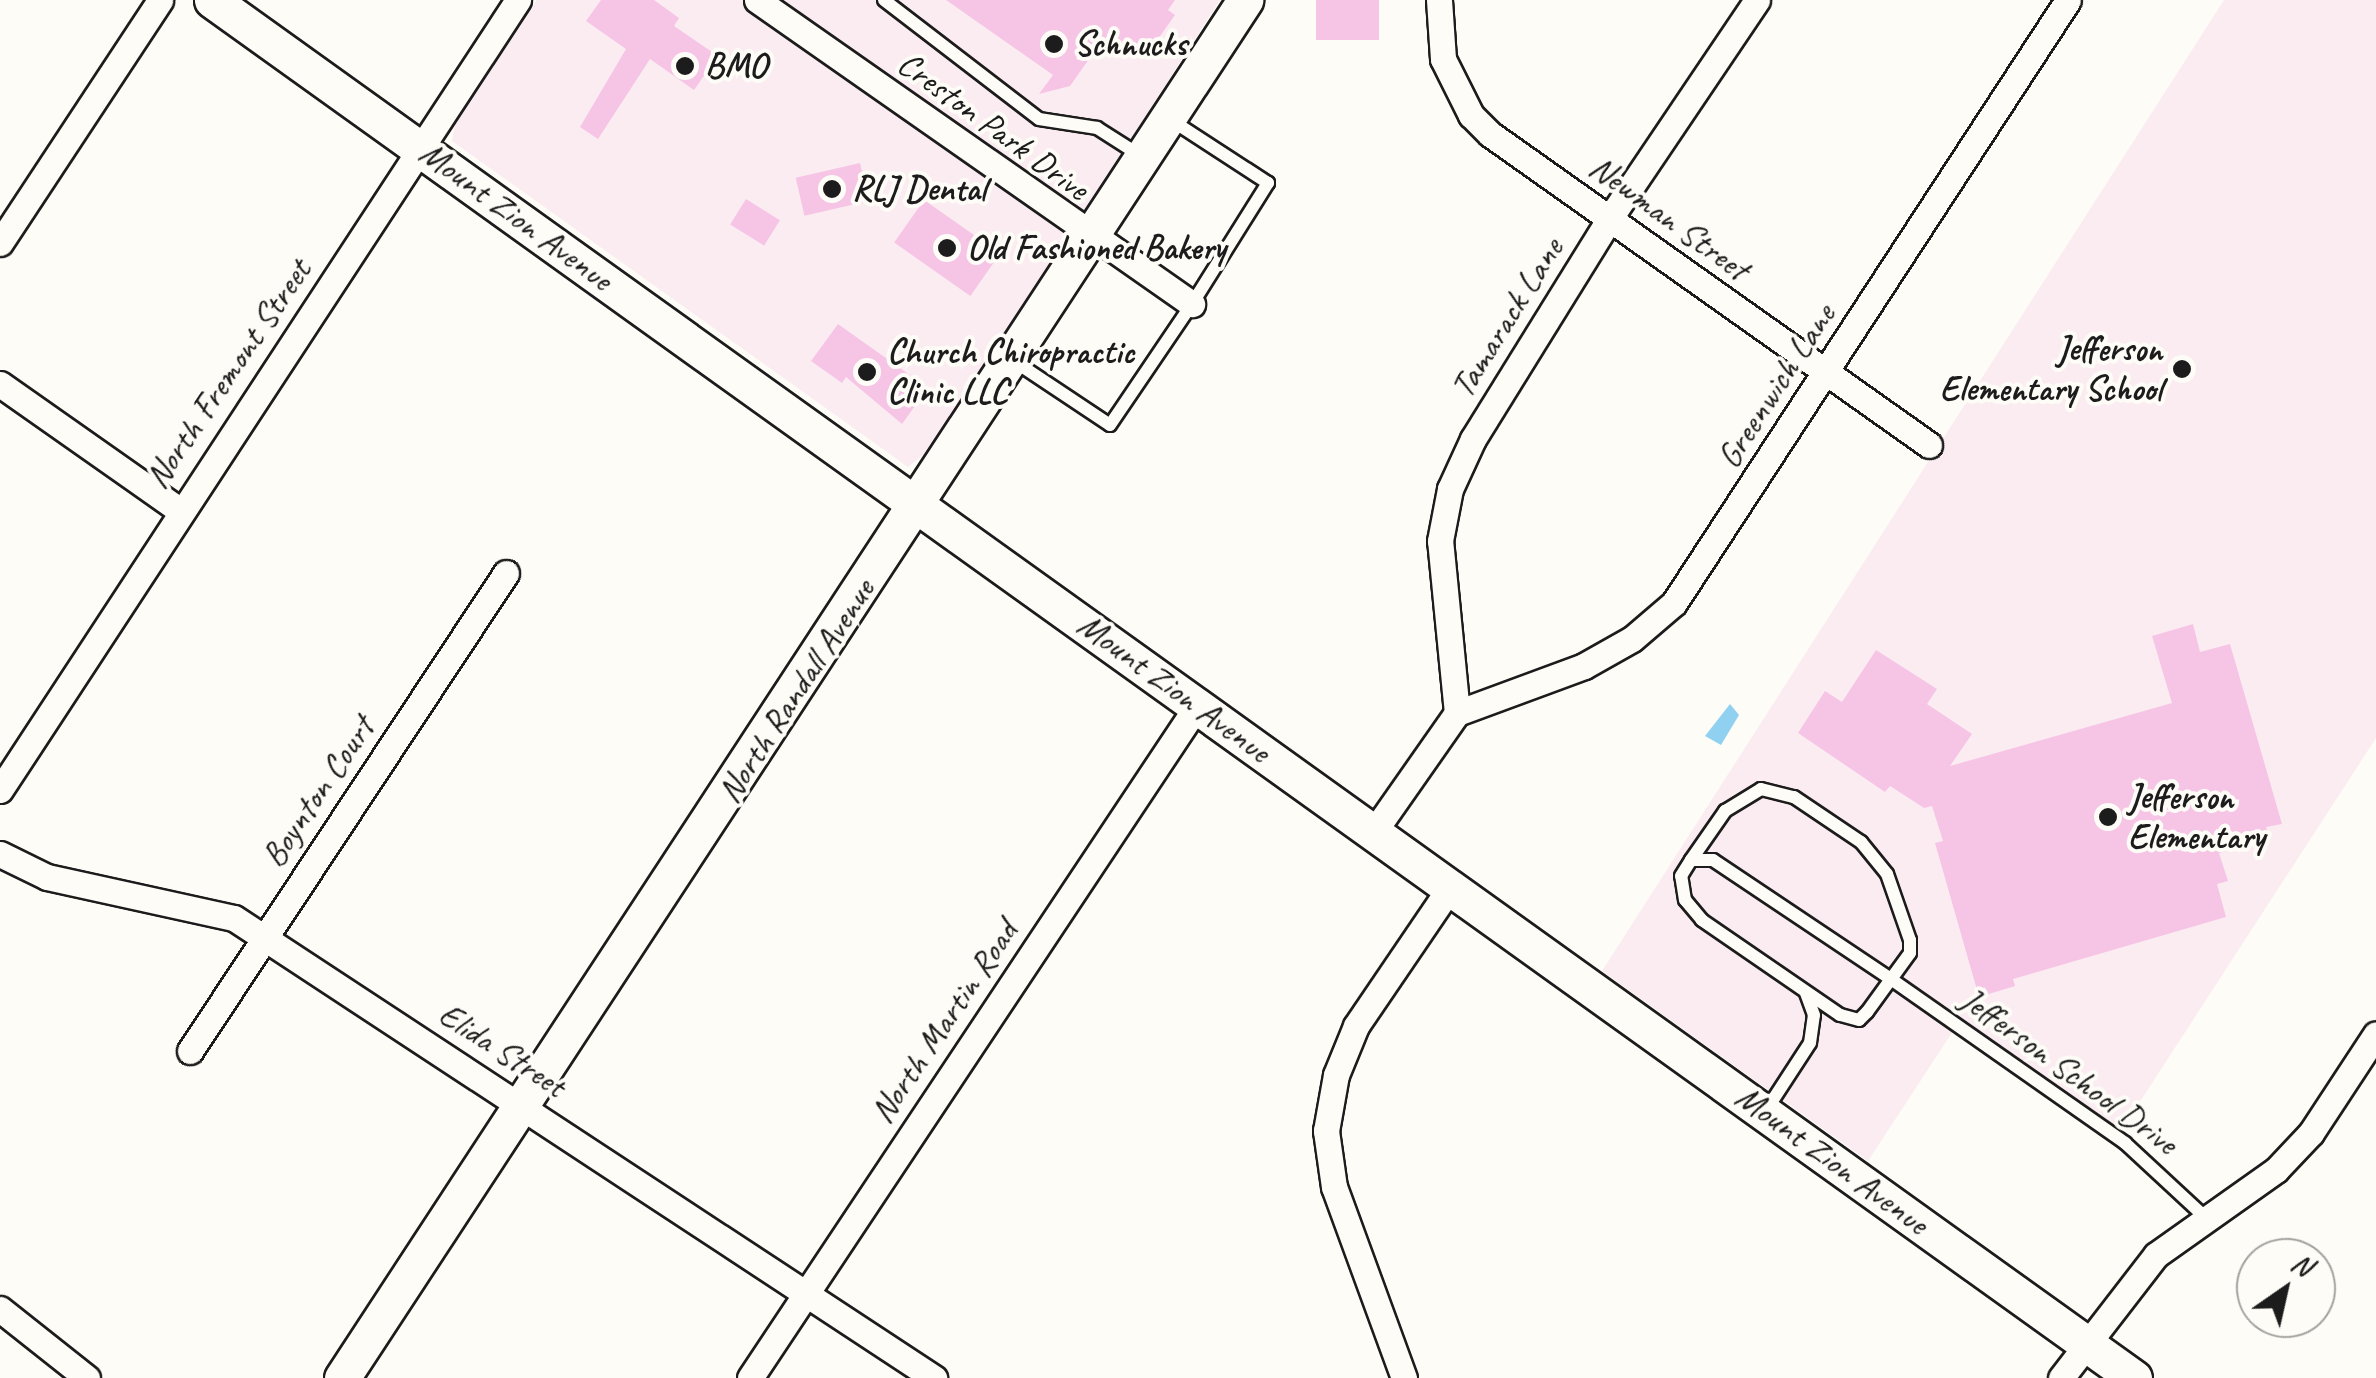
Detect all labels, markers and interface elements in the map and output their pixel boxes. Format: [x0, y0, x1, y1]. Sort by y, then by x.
place label: Schnucks [1074, 23, 1187, 65]
marker: Schnucks [1043, 33, 1065, 55]
street label: Creston Park Drive [889, 42, 1097, 210]
place label: BMO [705, 45, 766, 87]
marker: BMO [674, 55, 696, 77]
street label: Mount Zion Avenue [411, 132, 621, 300]
street label: Newman Street [1581, 146, 1757, 290]
place label: RLJ Dental [852, 168, 986, 210]
marker: RLJ Dental [821, 178, 843, 200]
place label: Old Fashioned Bakery [967, 227, 1227, 269]
street label: Tamarack Lane [1441, 230, 1573, 406]
marker: Old Fashioned Bakery [936, 237, 958, 259]
street label: North Fremont Street [136, 252, 320, 496]
street label: Greenwich Lane [1707, 296, 1845, 476]
place label: Jefferson Elementary School [1940, 328, 2162, 410]
place label: Church Chiropractic Clinic LLC [887, 331, 1134, 413]
marker: Jefferson Elementary School [2171, 358, 2193, 380]
marker: Church Chiropractic Clinic LLC [856, 361, 878, 383]
street label: North Randall Avenue [708, 571, 884, 811]
street label: Mount Zion Avenue [1069, 604, 1279, 772]
street label: Boynton Court [252, 709, 384, 875]
place label: Jefferson Elementary [2128, 776, 2265, 858]
marker: Jefferson Elementary [2097, 806, 2119, 828]
street label: North Martin Road [861, 912, 1027, 1132]
street label: Jefferson School Drive [1952, 978, 2186, 1164]
street label: Elida Street [430, 993, 574, 1107]
street label: Mount Zion Avenue [1727, 1076, 1937, 1244]
north arrow [2236, 1238, 2336, 1338]
text: N [2285, 1245, 2319, 1284]

